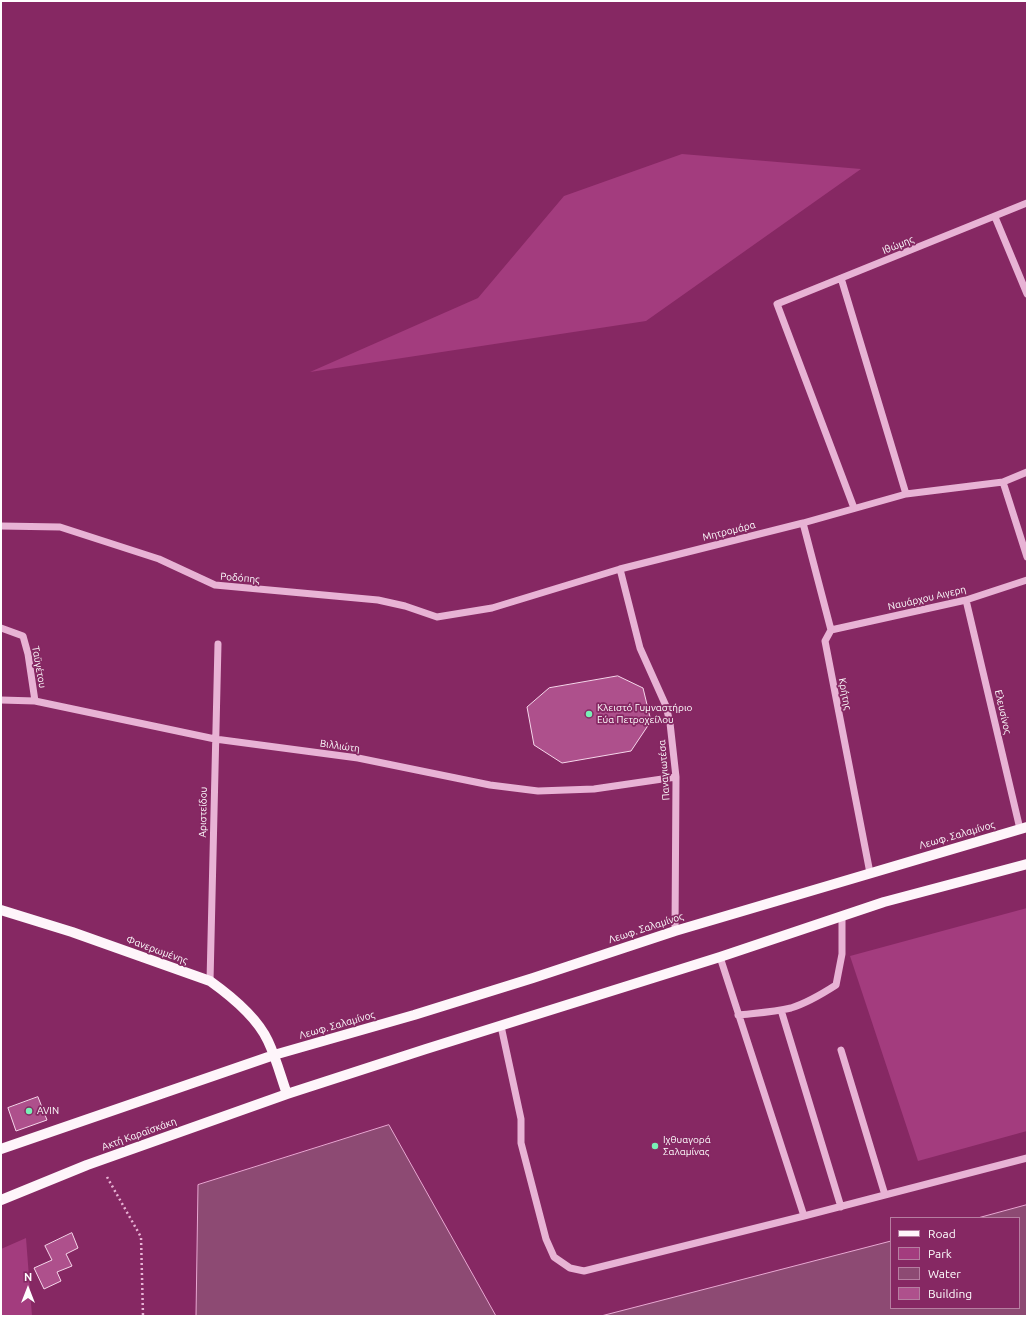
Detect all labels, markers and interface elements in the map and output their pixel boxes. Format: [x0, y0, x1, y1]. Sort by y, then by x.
street label: Ιθώμης [881, 233, 915, 257]
street label: Μητρομάρα [701, 519, 757, 543]
street label: Ροδόπης [220, 570, 260, 586]
street label: Ναυάρχου Αιγερη [887, 583, 967, 613]
street label: Ταϋγέτου [29, 645, 49, 689]
street label: Κρήτης [836, 677, 854, 711]
street label: Ελευσίνος [992, 689, 1014, 735]
place label: Κλειστό Γυμναστήριο Εύα Πετροχείλου [597, 702, 692, 726]
marker: Κλειστό Γυμναστήριο Εύα Πετροχείλου [584, 709, 594, 719]
street label: Βιλλιώτη [319, 737, 361, 755]
street label: Παναγιωτέσα [656, 739, 672, 801]
street label: Αριστείδου [197, 787, 209, 837]
street label: Λεωφ. Σαλαμίνος [918, 818, 996, 852]
street label: Λεωφ. Σαλαμίνος [607, 910, 685, 946]
street label: Φανερωμένης [125, 933, 189, 967]
street label: Λεωφ. Σαλαμίνος [298, 1008, 376, 1042]
place label: AVIN [37, 1105, 59, 1117]
marker: AVIN [24, 1106, 34, 1116]
street label: Ακτή Καραϊσκάκη [100, 1115, 178, 1153]
place label: Ιχθυαγορά Σαλαμίνας [663, 1134, 711, 1158]
marker: Ιχθυαγορά Σαλαμίνας [650, 1141, 660, 1151]
legend [890, 1217, 1020, 1309]
text: Road [928, 1227, 956, 1240]
text: Park [928, 1247, 952, 1260]
text: Water [928, 1267, 961, 1280]
north arrow [8, 1269, 48, 1309]
text: N [24, 1271, 32, 1283]
text: Building [928, 1287, 972, 1300]

